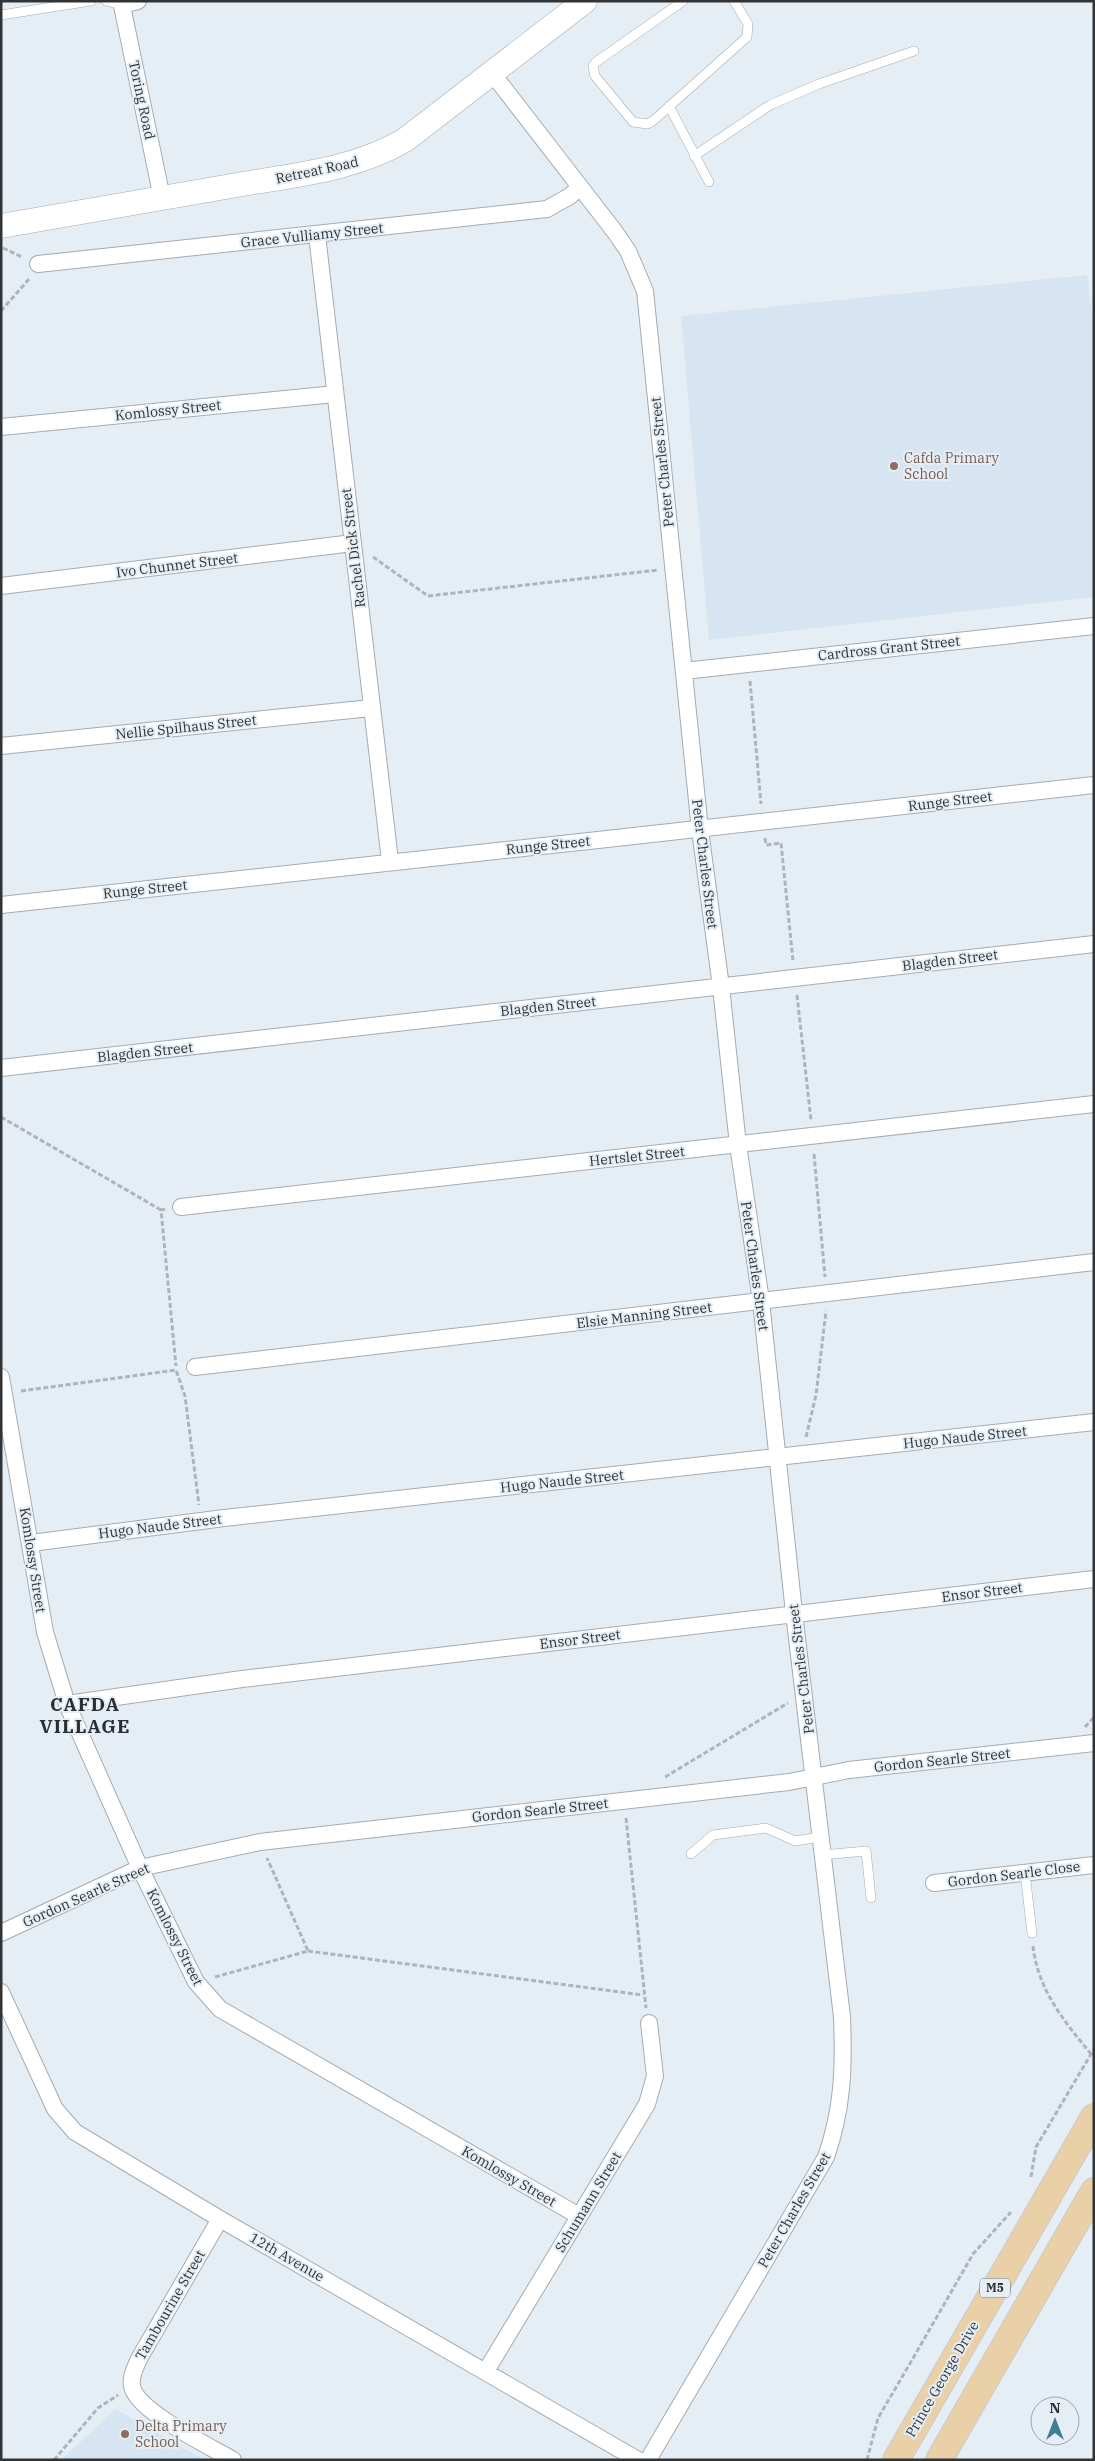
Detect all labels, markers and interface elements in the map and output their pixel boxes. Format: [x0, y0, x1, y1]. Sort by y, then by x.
street label: Toring Road [125, 59, 159, 142]
street label: Retreat Road [274, 152, 361, 188]
street label: Grace Vulliamy Street [240, 219, 384, 251]
street label: Komlossy Street [114, 395, 222, 425]
street label: Peter Charles Street [646, 396, 678, 528]
place label: Cafda Primary School [904, 449, 1000, 483]
marker: Cafda Primary School [888, 460, 900, 472]
street label: Rachel Dick Street [337, 487, 369, 609]
street label: Ivo Chunnet Street [115, 549, 239, 581]
street label: Cardross Grant Street [817, 632, 961, 664]
street label: Nellie Spilhaus Street [115, 711, 257, 743]
street label: Runge Street [907, 787, 993, 815]
street label: Peter Charles Street [688, 798, 722, 930]
street label: Runge Street [505, 832, 591, 858]
street label: Runge Street [102, 876, 188, 902]
street label: Blagden Street [901, 945, 999, 975]
street label: Blagden Street [499, 992, 597, 1020]
street label: Blagden Street [96, 1038, 194, 1066]
street label: Hertslet Street [588, 1142, 686, 1170]
street label: Peter Charles Street [737, 1200, 773, 1332]
street label: Elsie Manning Street [575, 1298, 713, 1332]
street label: Hugo Naude Street [902, 1422, 1028, 1452]
street label: Hugo Naude Street [499, 1466, 625, 1496]
street label: Komlossy Street [16, 1506, 50, 1614]
street label: Hugo Naude Street [97, 1510, 223, 1542]
street label: Ensor Street [940, 1578, 1024, 1606]
street label: Peter Charles Street [784, 1603, 818, 1735]
street label: Ensor Street [538, 1625, 622, 1653]
district label: CAFDA VILLAGE [40, 1692, 130, 1738]
street label: Gordon Searle Street [873, 1744, 1011, 1776]
street label: Gordon Searle Street [471, 1794, 609, 1826]
street label: Gordon Searle Close [947, 1857, 1081, 1891]
street label: Gordon Searle Street [20, 1859, 152, 1931]
street label: Komlossy Street [143, 1885, 207, 1989]
street label: Komlossy Street [458, 2142, 560, 2210]
street label: Schumann Street [551, 2148, 625, 2256]
street label: Peter Charles Street [754, 2149, 834, 2271]
street label: 12th Avenue [247, 2228, 327, 2286]
street label: Tambourine Street [131, 2247, 209, 2363]
road number: M5 [980, 2278, 1010, 2298]
street label: Prince George Drive [901, 2318, 983, 2440]
north arrow [1030, 2396, 1080, 2446]
text: N [1049, 2399, 1061, 2417]
place label: Delta Primary School [135, 2417, 227, 2451]
marker: Delta Primary School [119, 2428, 131, 2440]

